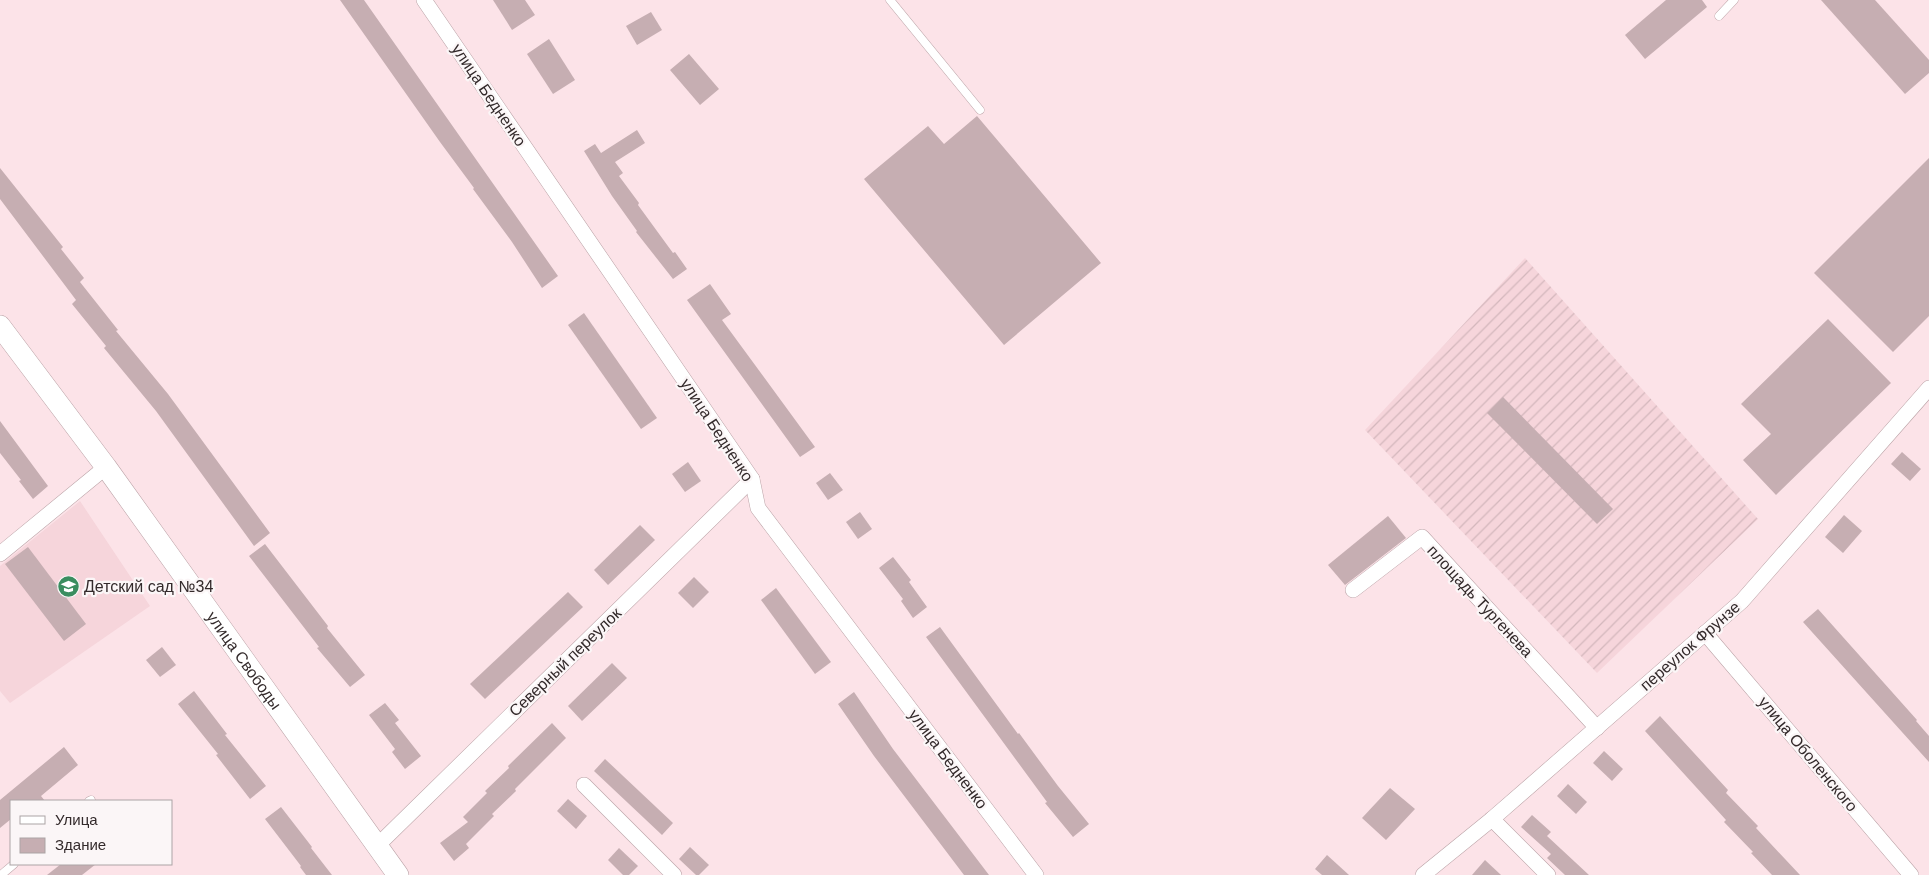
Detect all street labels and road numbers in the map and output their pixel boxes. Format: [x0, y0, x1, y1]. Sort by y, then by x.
street label: улица Бедненко [449, 41, 530, 149]
street label: улица Бедненко [677, 375, 757, 485]
street label: площадь Тургенева [1424, 542, 1536, 660]
street label: переулок Фрунзе [1637, 598, 1743, 694]
street label: Северный переулок [506, 604, 625, 720]
street label: улица Свободы [204, 608, 285, 712]
street label: улица Оболенского [1755, 693, 1861, 815]
street label: улица Бедненко [905, 706, 991, 812]

